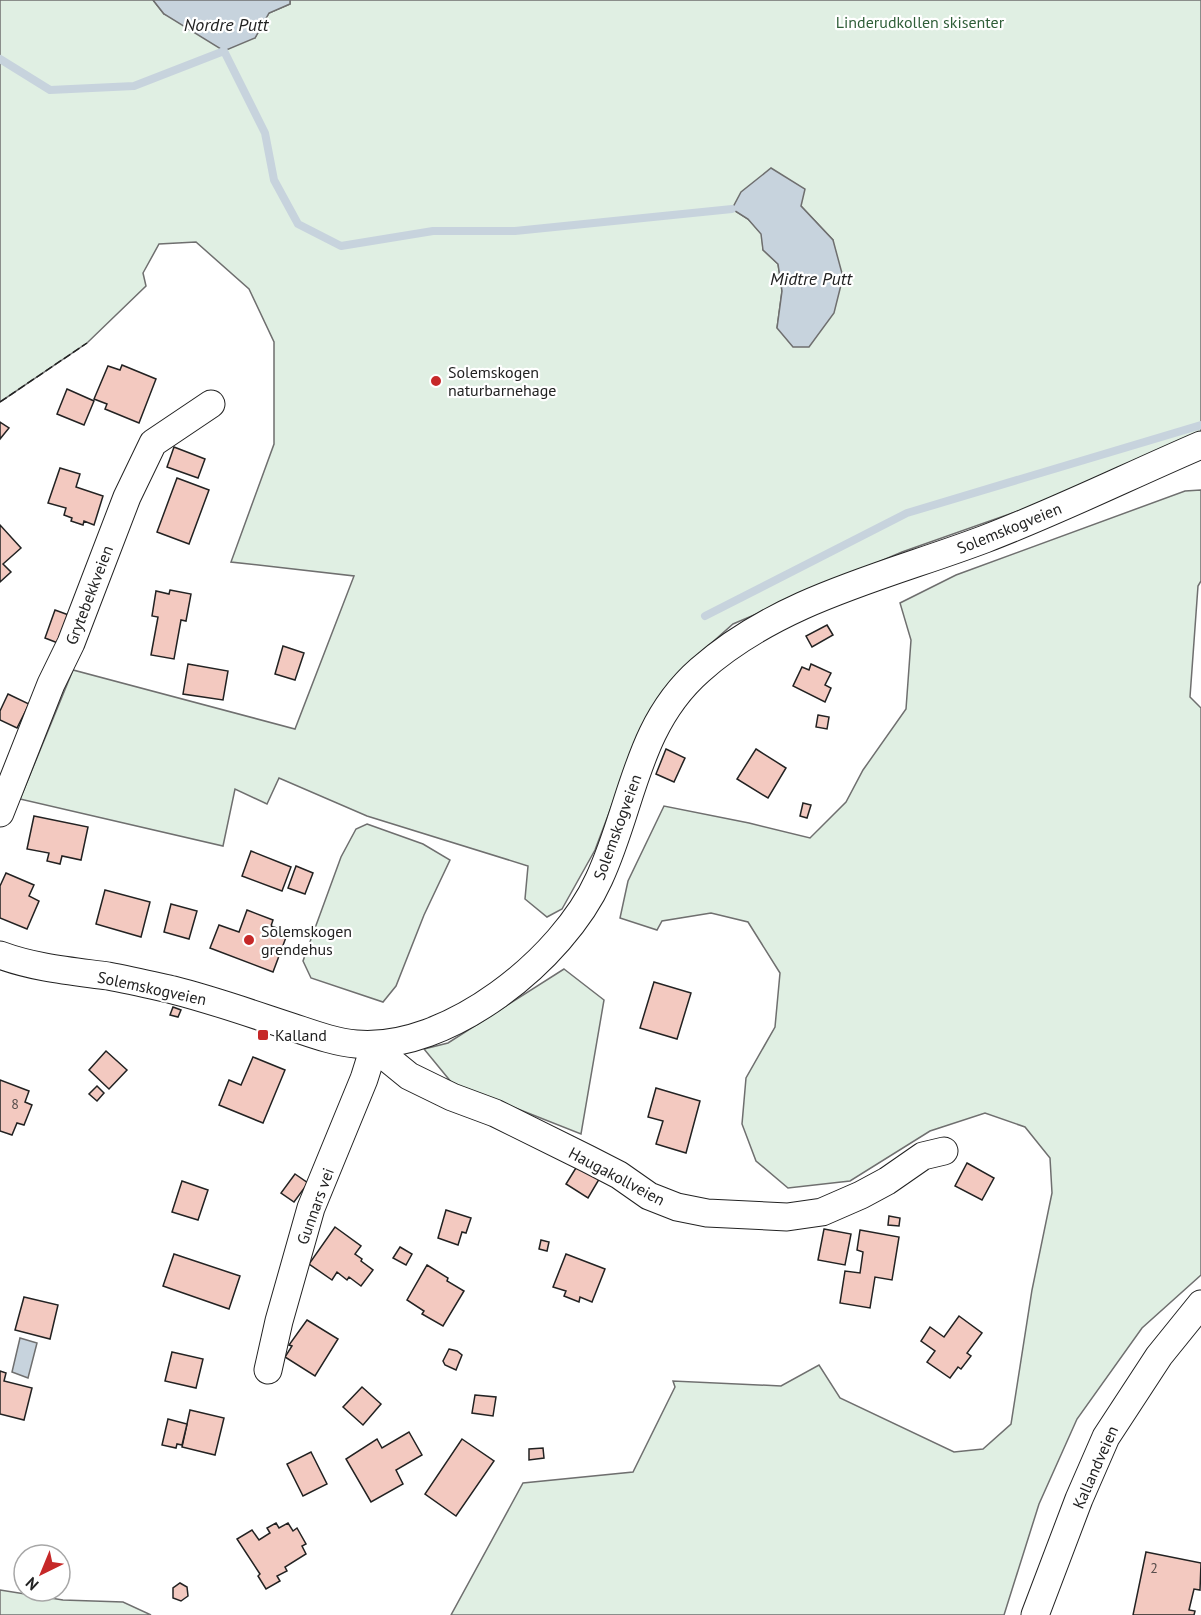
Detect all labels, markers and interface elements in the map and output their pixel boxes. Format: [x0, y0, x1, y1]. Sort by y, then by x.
park label: Linderudkollen skisenter [836, 12, 1005, 32]
water label: Nordre Putt [184, 13, 270, 36]
water label: Midtre Putt [770, 267, 853, 290]
place label: Solemskogen naturbarnehage [448, 362, 556, 400]
marker: Solemskogen naturbarnehage [429, 374, 443, 388]
street label: Solemskogveien [954, 498, 1064, 558]
street label: Grytebekkveien [61, 542, 117, 648]
street label: Solemskogveien [589, 771, 645, 883]
place label: Solemskogen grendehus [261, 921, 352, 959]
marker: Solemskogen grendehus [242, 933, 256, 947]
street label: Solemskogveien [96, 967, 208, 1009]
place label: Kalland [275, 1025, 327, 1045]
marker: Kalland [256, 1028, 270, 1042]
house number: 8 [11, 1095, 19, 1113]
street label: Haugakollveien [565, 1142, 669, 1210]
street label: Gunnars vei [292, 1165, 338, 1247]
street label: Kallandveien [1068, 1422, 1122, 1512]
north arrow [12, 1543, 72, 1603]
house number: 2 [1150, 1559, 1158, 1577]
text: N [21, 1573, 42, 1595]

